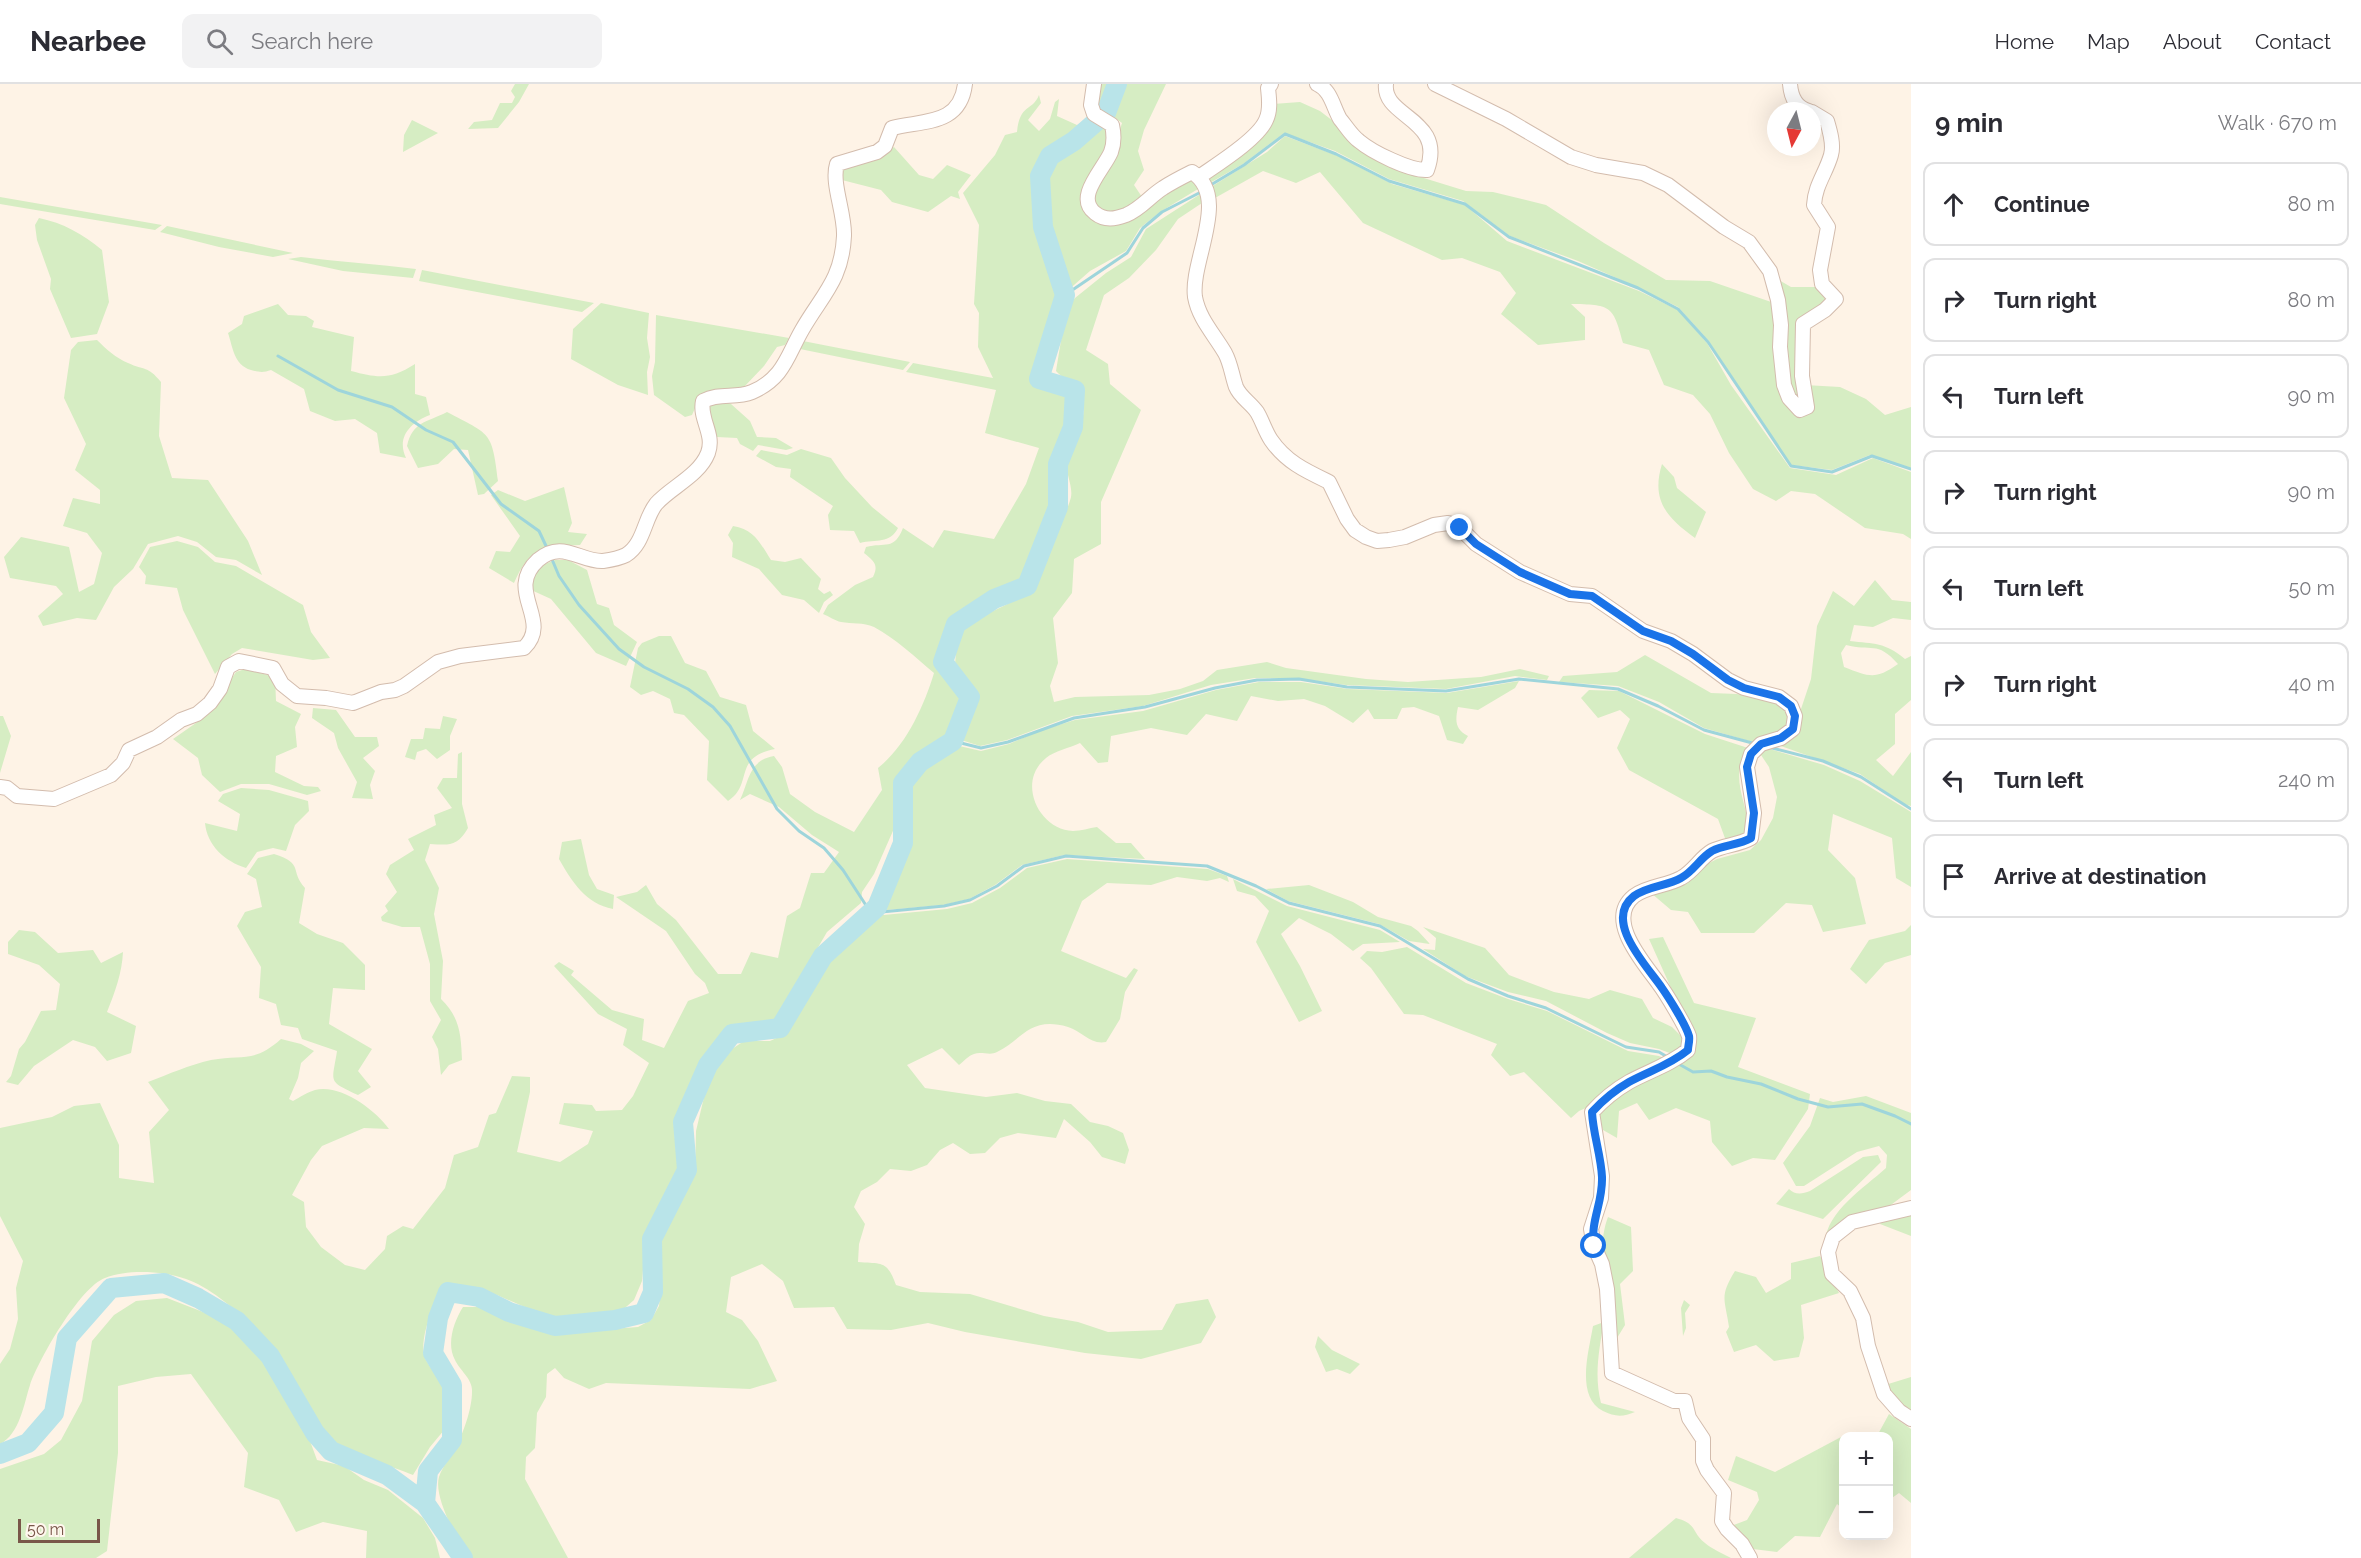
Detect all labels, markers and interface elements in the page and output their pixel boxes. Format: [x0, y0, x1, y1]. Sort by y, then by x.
search box [182, 14, 602, 68]
text: Nearbee [30, 25, 146, 58]
icon: search [203, 25, 236, 58]
text: Search here [251, 28, 373, 54]
text: Home [1995, 29, 2054, 54]
text: Map [2087, 29, 2130, 54]
text: About [2163, 29, 2222, 54]
text: Contact [2255, 29, 2331, 54]
north arrow [1767, 102, 1821, 156]
text: 9 min [1935, 108, 2003, 138]
text: Walk · 670 m [2218, 111, 2337, 135]
icon: ahead [1937, 188, 1970, 221]
text: Continue [1994, 191, 2090, 217]
text: 80 m [2287, 192, 2335, 216]
icon: right [1937, 284, 1970, 317]
text: Turn right [1994, 287, 2097, 313]
text: 80 m [2287, 288, 2335, 312]
icon: left [1937, 380, 1970, 413]
text: Turn left [1994, 383, 2084, 409]
text: 90 m [2288, 384, 2335, 408]
icon: right [1937, 476, 1970, 509]
text: Turn right [1994, 479, 2097, 505]
text: 90 m [2288, 480, 2335, 504]
route end [1446, 514, 1472, 540]
icon: left [1937, 572, 1970, 605]
text: Turn left [1994, 575, 2084, 601]
text: 50 m [2288, 576, 2335, 600]
icon: right [1937, 668, 1970, 701]
text: Turn right [1994, 671, 2097, 697]
text: 40 m [2288, 672, 2335, 696]
icon: left [1937, 764, 1970, 797]
text: Turn left [1994, 767, 2084, 793]
text: 240 m [2278, 768, 2335, 792]
icon: arrive [1937, 860, 1970, 893]
text: Arrive at destination [1994, 863, 2207, 889]
route start [1580, 1232, 1606, 1258]
map controls [1839, 1432, 1893, 1540]
button: + [1839, 1432, 1893, 1486]
button: − [1839, 1486, 1893, 1540]
scale bar [18, 1516, 100, 1544]
text: 50 m [27, 1520, 64, 1539]

